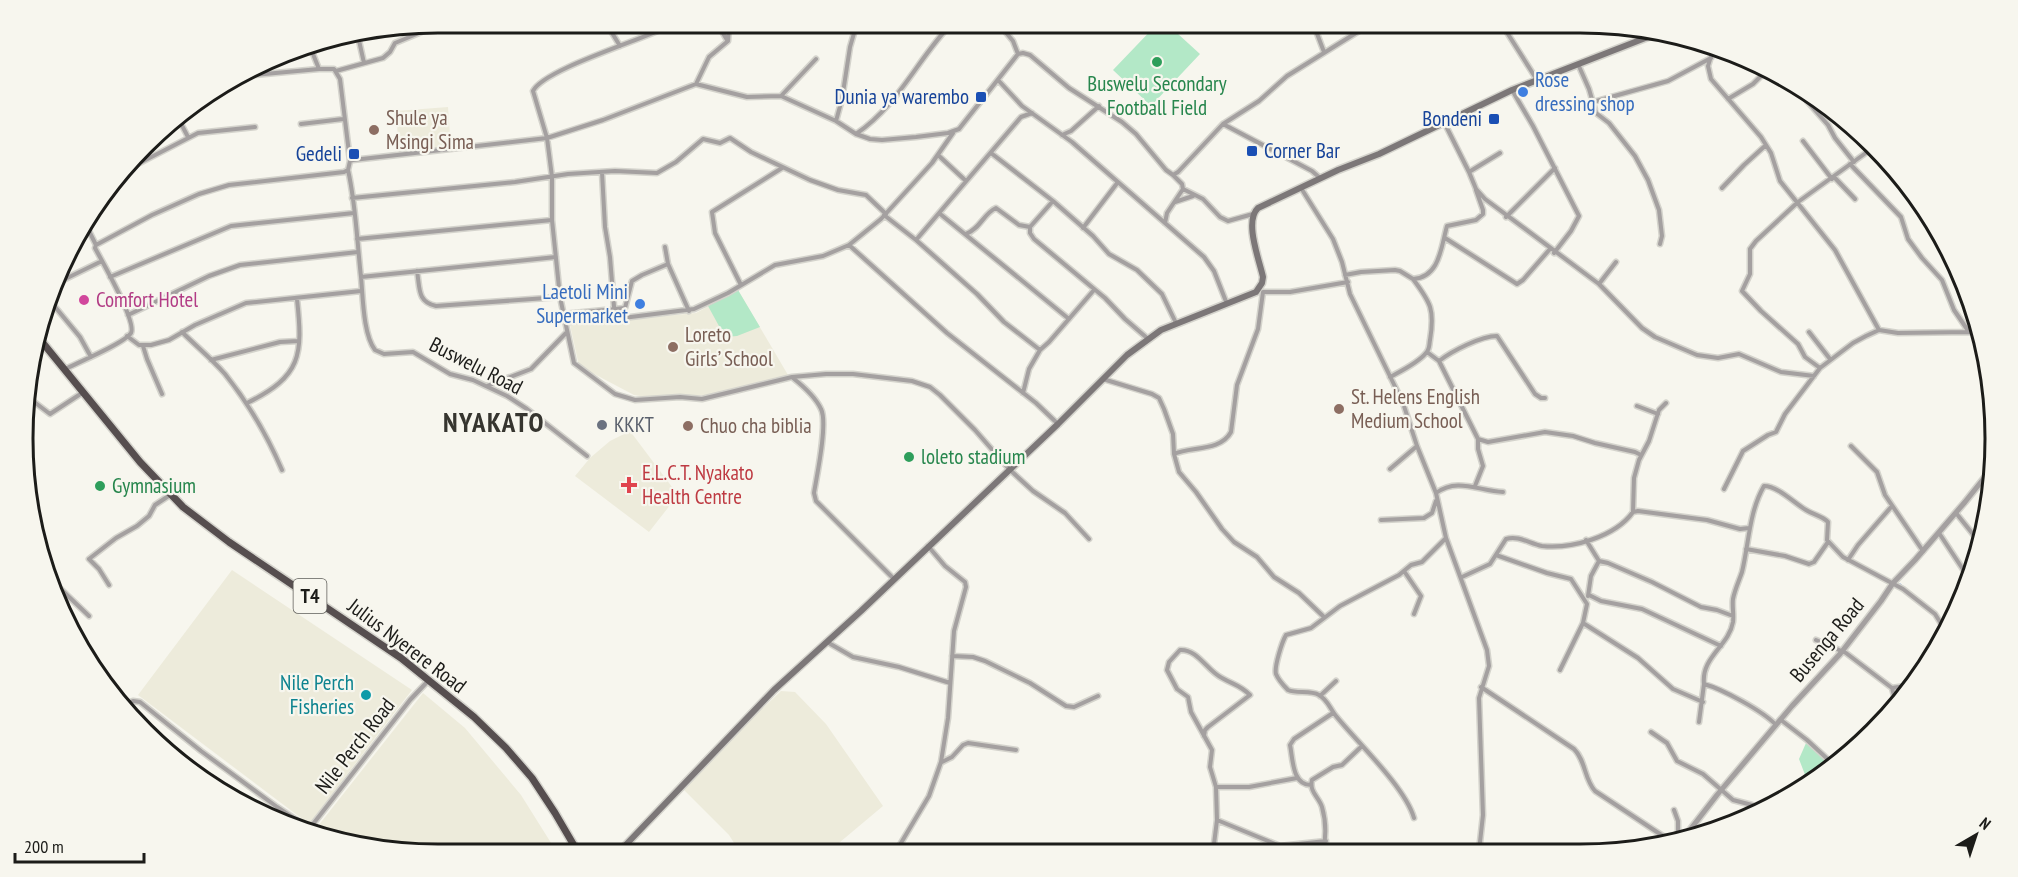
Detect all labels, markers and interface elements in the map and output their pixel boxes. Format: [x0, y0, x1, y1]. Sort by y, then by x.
marker: Buswelu Secondary Football Field [1150, 55, 1164, 69]
place label: Rose dressing shop [1535, 66, 1635, 117]
place label: Buswelu Secondary Football Field [1087, 70, 1227, 121]
place label: Dunia ya warembo [835, 83, 969, 110]
marker: Rose dressing shop [1516, 85, 1530, 99]
marker: Dunia ya warembo [974, 90, 988, 104]
place label: Shule ya Msingi Sima [386, 104, 474, 155]
place label: Bondeni [1422, 105, 1482, 132]
marker: Bondeni [1487, 112, 1501, 126]
marker: Shule ya Msingi Sima [367, 123, 381, 137]
place label: Corner Bar [1264, 137, 1340, 164]
place label: Gedeli [296, 140, 342, 167]
marker: Corner Bar [1245, 144, 1259, 158]
marker: Gedeli [347, 147, 361, 161]
place label: Laetoli Mini Supermarket [536, 278, 628, 329]
place label: Comfort Hotel [96, 286, 198, 313]
marker: Comfort Hotel [77, 293, 91, 307]
marker: Laetoli Mini Supermarket [633, 297, 647, 311]
place label: Loreto Girls’ School [685, 321, 773, 372]
street label: Buswelu Road [425, 331, 527, 401]
marker: Loreto Girls’ School [666, 340, 680, 354]
place label: St. Helens English Medium School [1351, 383, 1480, 434]
marker: St. Helens English Medium School [1332, 402, 1346, 416]
district label: NYAKATO [443, 405, 545, 439]
place label: KKKT [614, 411, 654, 438]
place label: Chuo cha biblia [700, 412, 812, 439]
marker: KKKT [595, 418, 609, 432]
marker: Chuo cha biblia [681, 419, 695, 433]
place label: loleto stadium [921, 443, 1025, 470]
marker: loleto stadium [902, 450, 916, 464]
place label: E.L.C.T. Nyakato Health Centre [642, 459, 754, 510]
place label: Gymnasium [112, 472, 196, 499]
marker: E.L.C.T. Nyakato Health Centre [620, 476, 638, 494]
marker: Gymnasium [93, 479, 107, 493]
road number: T4 [294, 579, 326, 613]
street label: Julius Nyerere Road [342, 592, 472, 699]
street label: Busenga Road [1784, 592, 1870, 687]
place label: Nile Perch Fisheries [280, 669, 354, 720]
marker: Nile Perch Fisheries [359, 688, 373, 702]
street label: Nile Perch Road [309, 692, 400, 799]
north arrow [1946, 805, 2006, 865]
text: N [1976, 813, 1995, 834]
scale bar [15, 826, 144, 864]
text: 200 m [24, 835, 64, 858]

